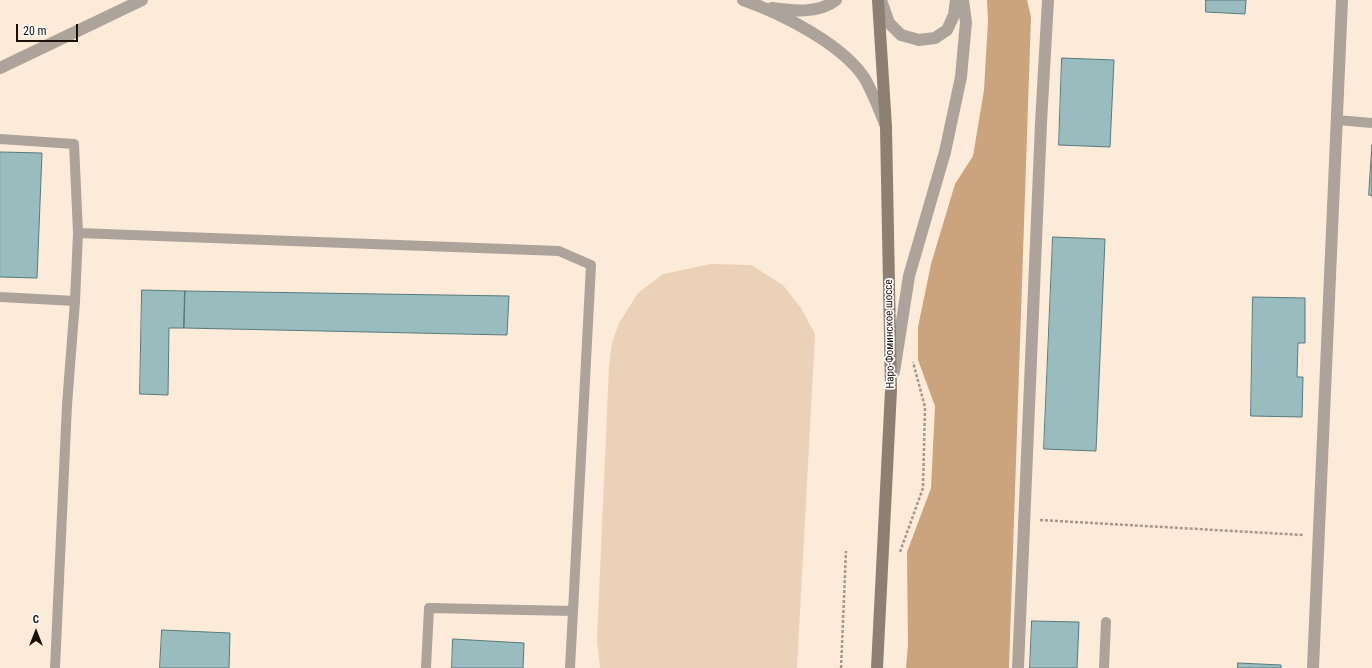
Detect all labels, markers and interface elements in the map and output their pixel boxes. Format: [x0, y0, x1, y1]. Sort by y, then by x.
scale bar [18, 16, 80, 42]
text: 20 m [23, 24, 47, 38]
street label: Наро-Фоминское шоссе [882, 279, 898, 389]
north arrow [16, 612, 56, 652]
text: С [33, 613, 39, 626]

